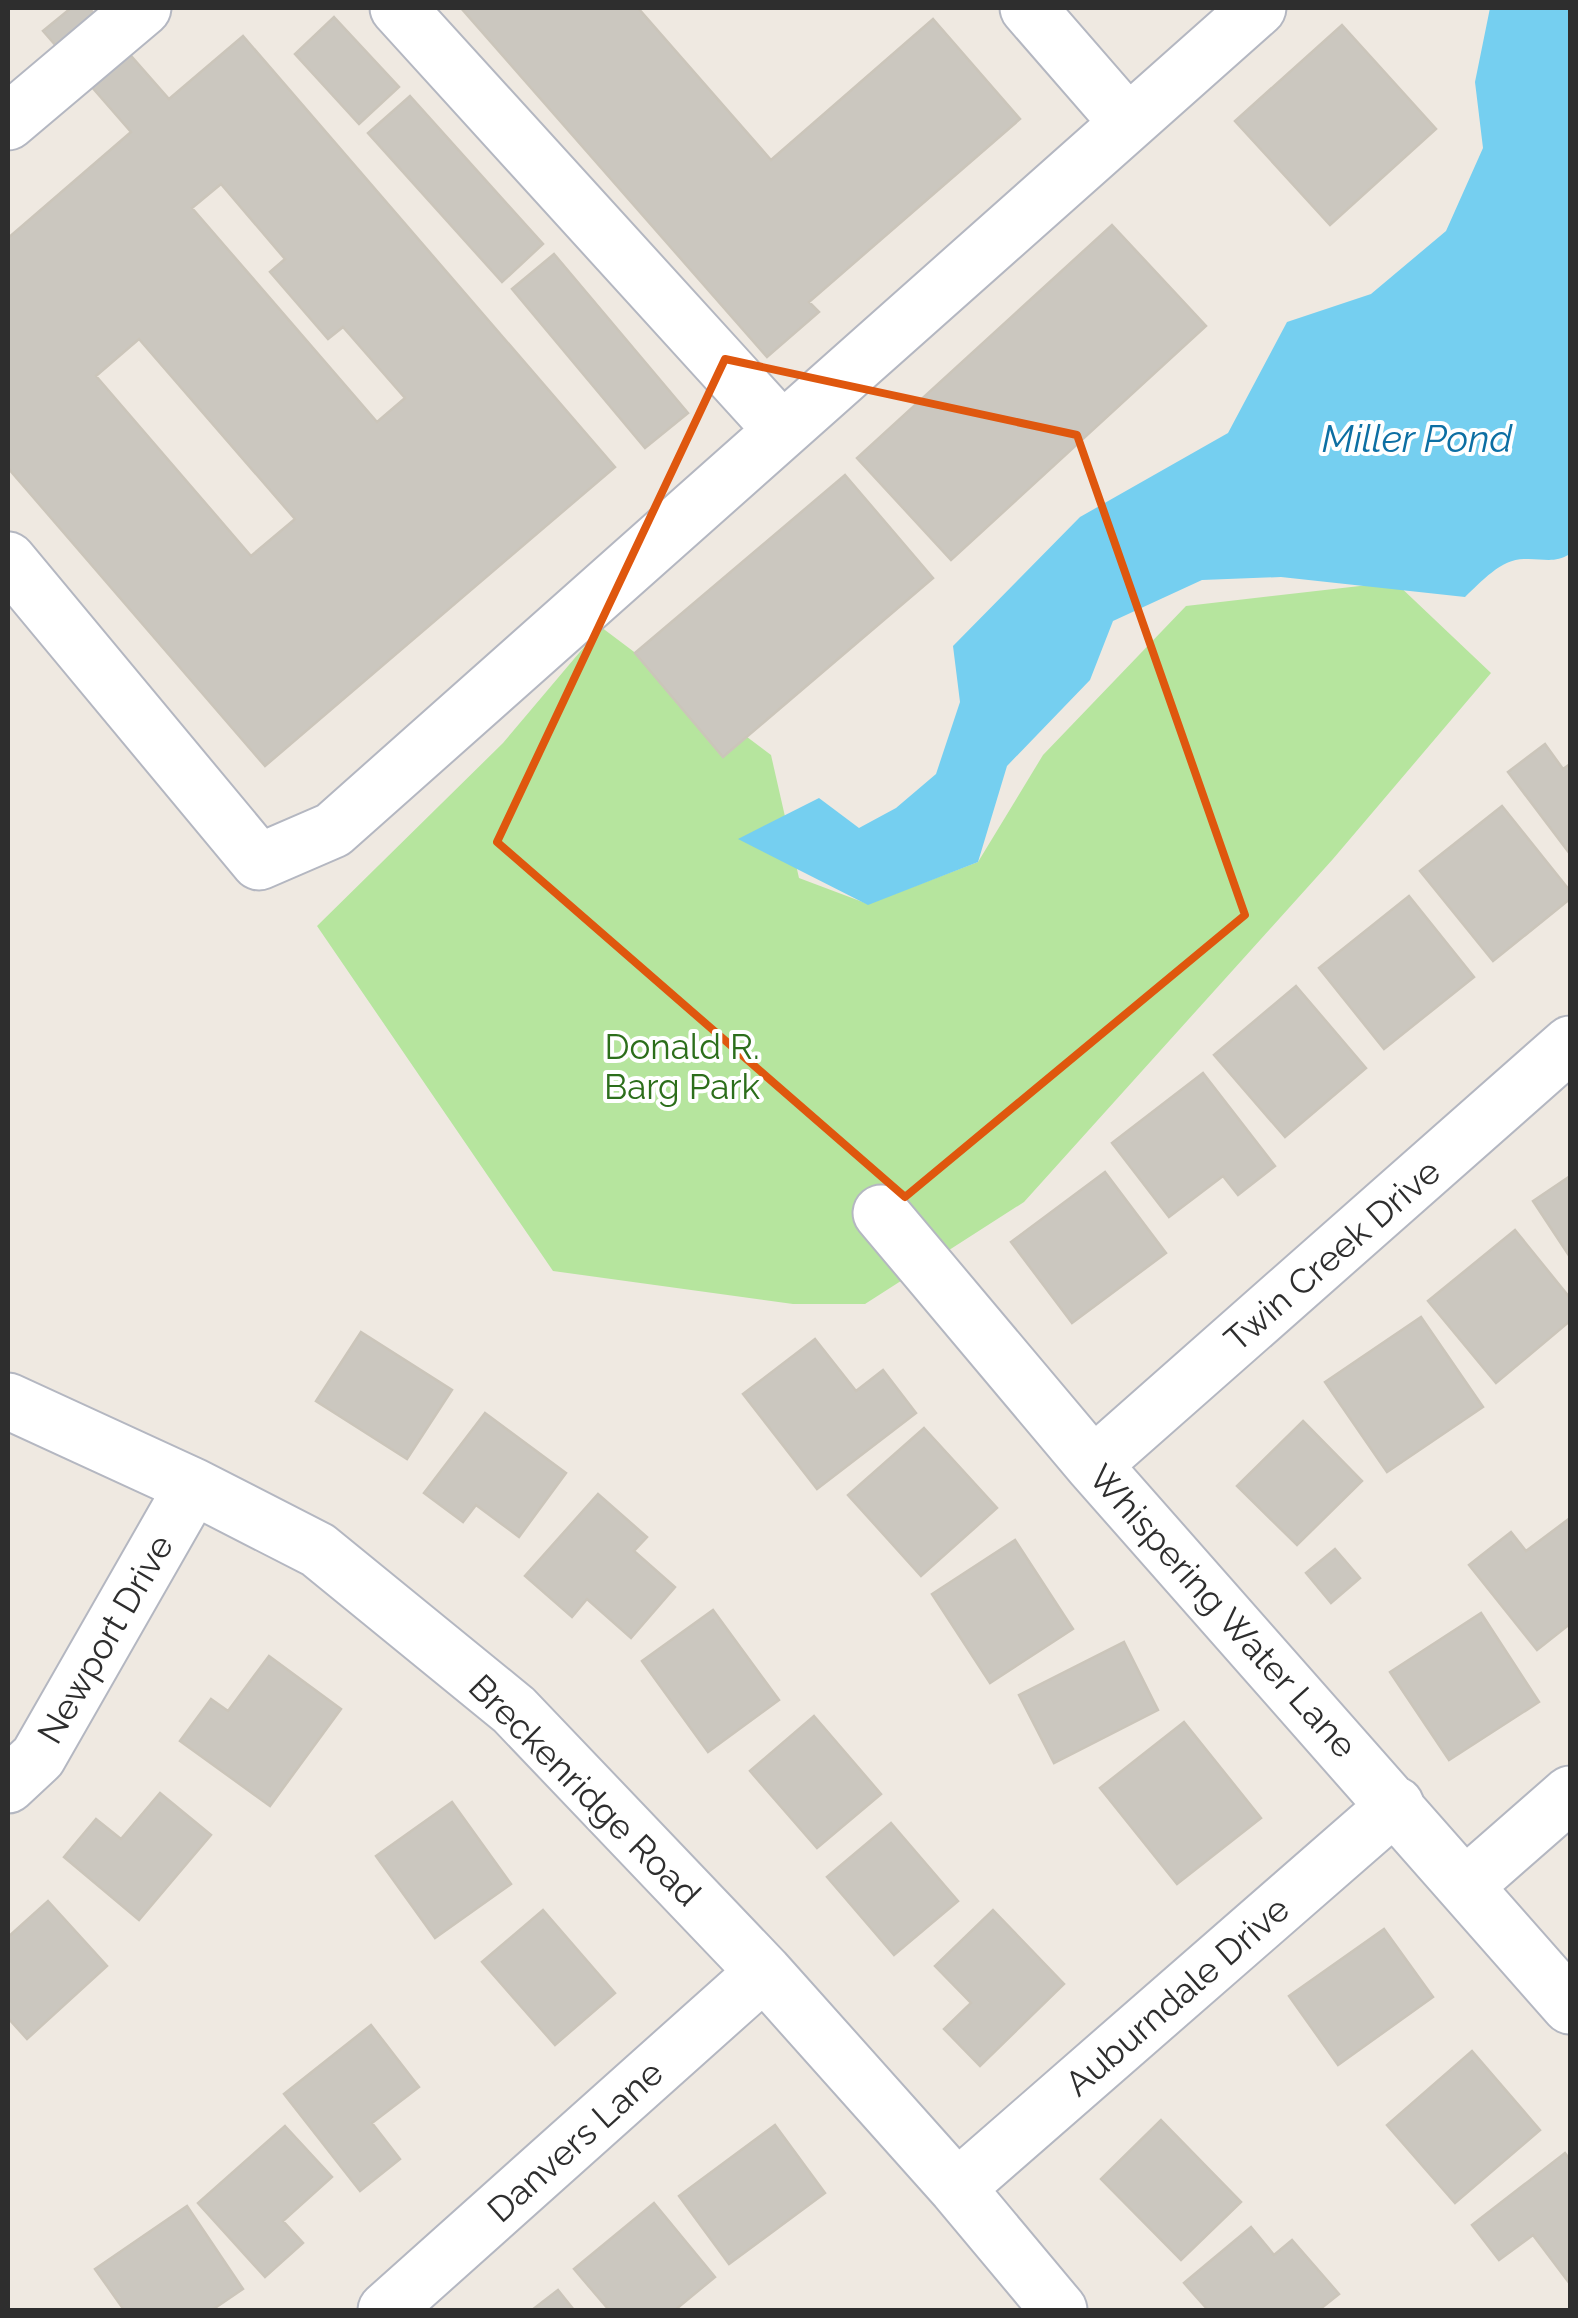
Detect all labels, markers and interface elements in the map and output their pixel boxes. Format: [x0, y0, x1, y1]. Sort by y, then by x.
water label: Miller Pond [1322, 416, 1513, 461]
park label: Donald R. Barg Park [604, 1026, 761, 1107]
street label: Twin Creek Drive [1216, 1150, 1448, 1360]
street label: Whispering Water Lane [1081, 1456, 1365, 1766]
street label: Newport Drive [29, 1527, 181, 1751]
street label: Breckenridge Road [461, 1666, 709, 1914]
street label: Auburndale Drive [1057, 1888, 1297, 2104]
street label: Danvers Lane [479, 2052, 671, 2230]

